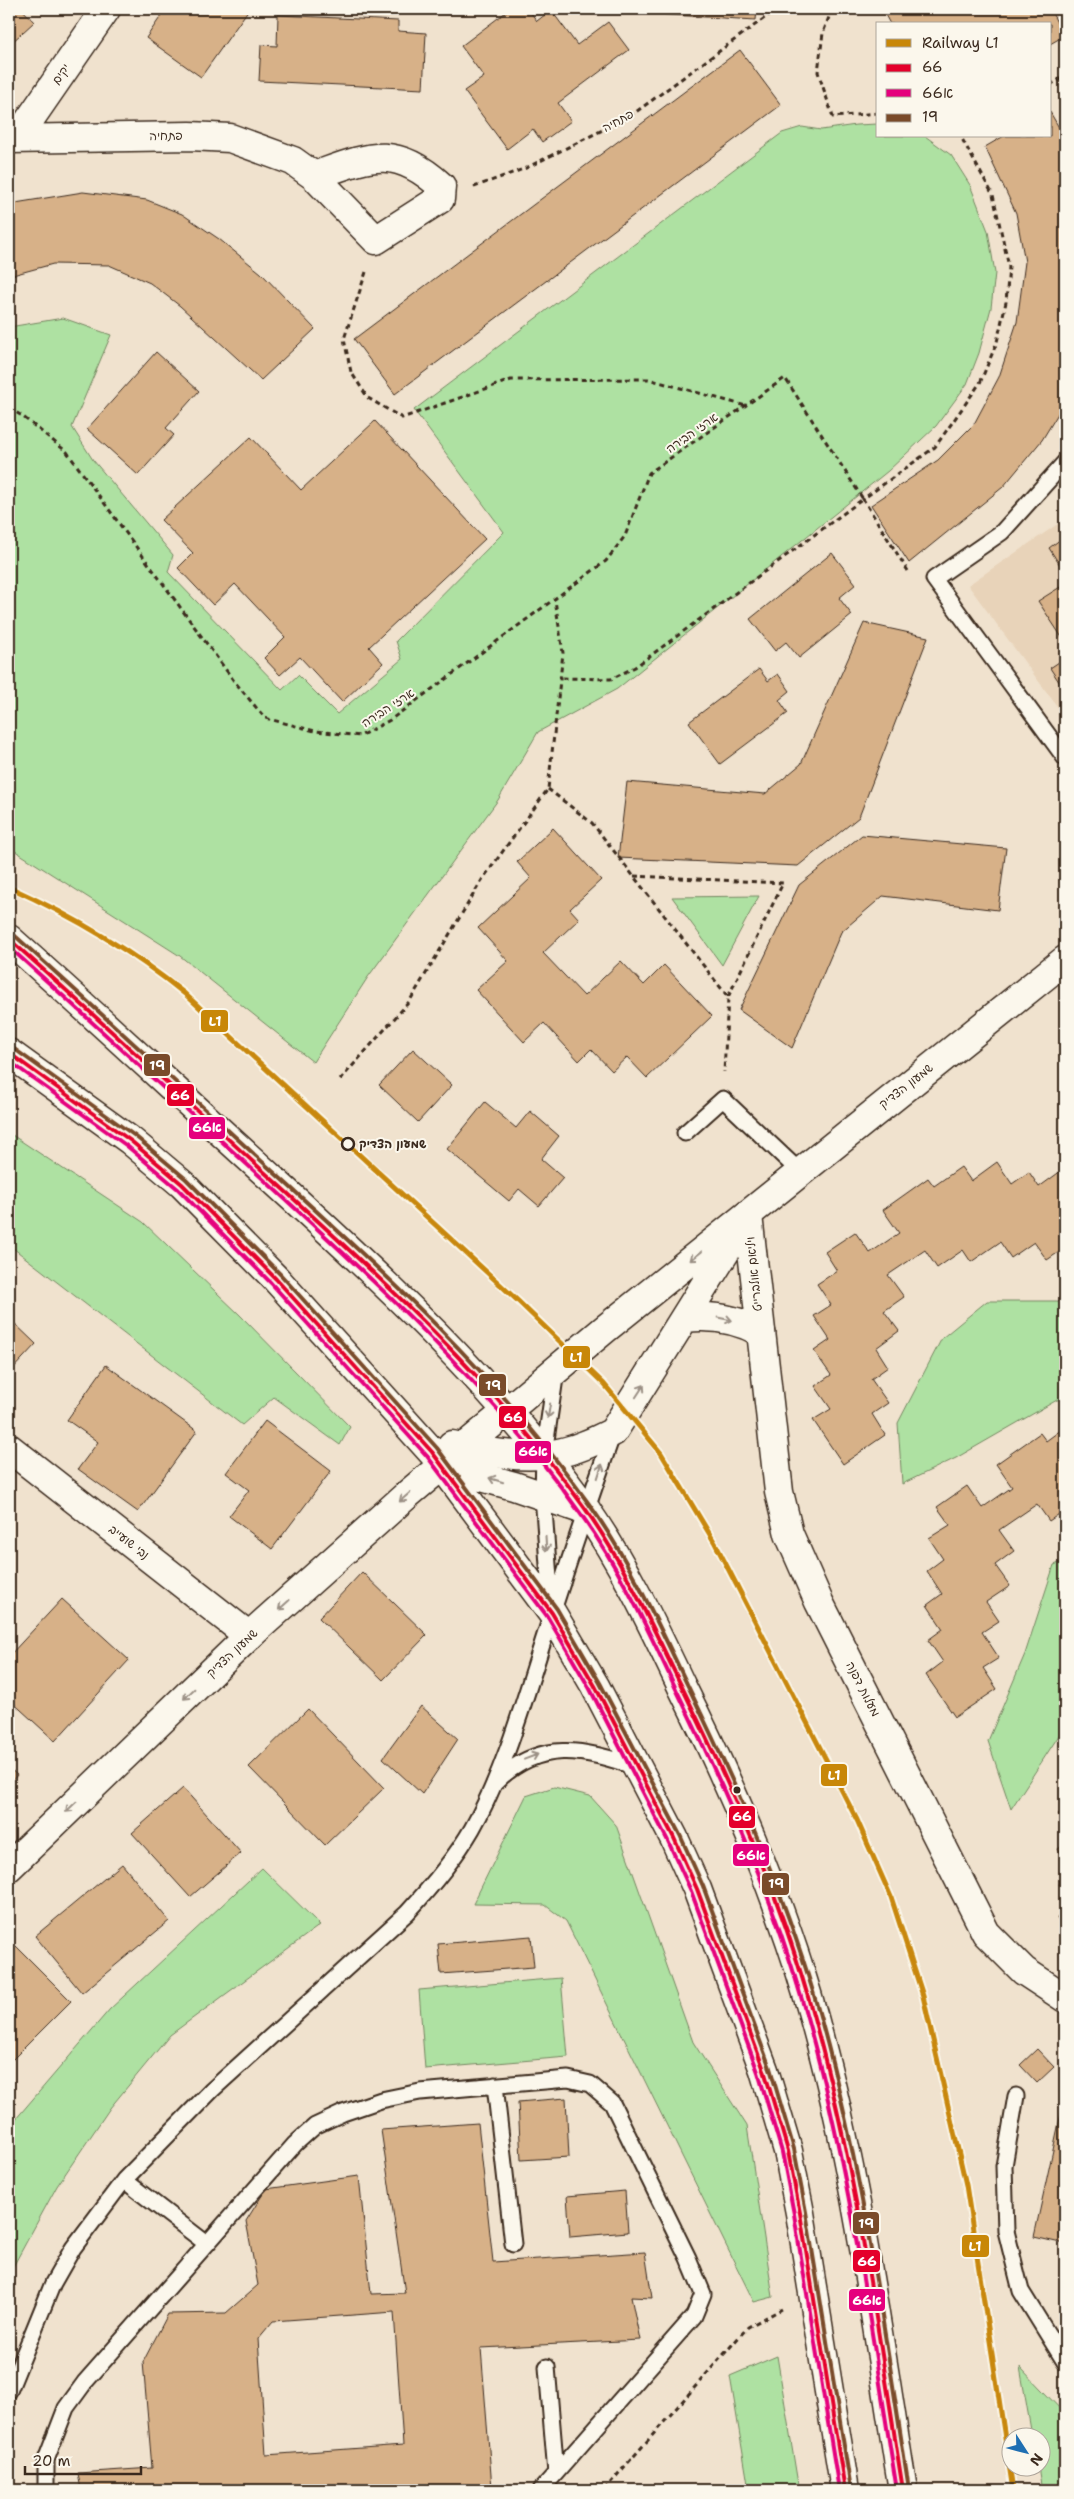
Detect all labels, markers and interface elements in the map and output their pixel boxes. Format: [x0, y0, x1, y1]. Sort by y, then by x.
legend [876, 22, 1052, 138]
text: Railway L1 [922, 33, 999, 53]
text: 66 [922, 57, 943, 77]
street label: יקים [48, 61, 74, 87]
text: 66א [922, 83, 953, 103]
street label: פתחיה [600, 106, 636, 136]
text: 19 [922, 107, 938, 127]
street label: פתחיה [149, 128, 183, 144]
street label: ארזי הבירה [663, 409, 721, 457]
street label: ארזי הבירה [359, 685, 418, 731]
line badge: L1 [200, 1009, 229, 1033]
text: L1 [209, 1012, 222, 1030]
line badge: 19 [143, 1053, 171, 1077]
text: 19 [149, 1056, 165, 1074]
street label: שמעון הצדיק [876, 1060, 936, 1112]
line badge: 66 [166, 1083, 195, 1107]
text: 66 [170, 1086, 190, 1104]
line badge: 66א [188, 1116, 226, 1140]
text: 66א [192, 1118, 222, 1136]
place label: שמעון הצדיק [359, 1136, 427, 1152]
marker: שמעון הצדיק [341, 1137, 355, 1151]
street label: ויליאם אולברייט [742, 1236, 766, 1312]
one-way arrow [689, 1251, 703, 1261]
one-way arrow [716, 1314, 732, 1324]
line badge: L1 [562, 1345, 591, 1369]
text: L1 [570, 1348, 583, 1366]
line badge: 19 [478, 1373, 507, 1397]
text: 19 [485, 1376, 501, 1394]
one-way arrow [635, 1384, 645, 1398]
one-way arrow [544, 1403, 554, 1419]
line badge: 66 [498, 1405, 527, 1429]
text: 66 [503, 1408, 523, 1426]
line badge: 66א [514, 1440, 552, 1464]
text: 66א [518, 1442, 548, 1460]
one-way arrow [596, 1464, 605, 1479]
one-way arrow [489, 1475, 505, 1485]
one-way arrow [398, 1491, 411, 1503]
street label: נבי שועייב [106, 1521, 152, 1563]
one-way arrow [541, 1535, 550, 1551]
one-way arrow [277, 1599, 290, 1611]
street label: שמעון הצדיק [203, 1625, 261, 1681]
street label: מעלות דפנה [842, 1659, 884, 1719]
one-way arrow [182, 1688, 195, 1700]
one-way arrow [523, 1752, 538, 1762]
line badge: L1 [820, 1763, 848, 1787]
text: L1 [828, 1766, 841, 1784]
unlabelled marker [732, 1785, 742, 1795]
one-way arrow [65, 1801, 78, 1813]
line badge: 66 [728, 1805, 756, 1829]
text: 66 [732, 1807, 752, 1825]
line badge: 66א [732, 1843, 770, 1867]
text: 66א [736, 1846, 766, 1864]
line badge: 19 [761, 1872, 790, 1896]
text: 19 [768, 1874, 784, 1892]
line badge: 19 [852, 2211, 880, 2235]
text: 19 [858, 2214, 874, 2232]
line badge: L1 [961, 2234, 990, 2258]
text: L1 [969, 2237, 982, 2255]
line badge: 66 [852, 2249, 881, 2273]
text: 66 [857, 2252, 877, 2270]
line badge: 66א [848, 2288, 886, 2312]
text: 66א [852, 2291, 882, 2309]
north arrow [1002, 2426, 1052, 2476]
scale bar [25, 2444, 141, 2476]
text: N [1026, 2450, 1047, 2469]
text: 20 m [32, 2451, 71, 2471]

